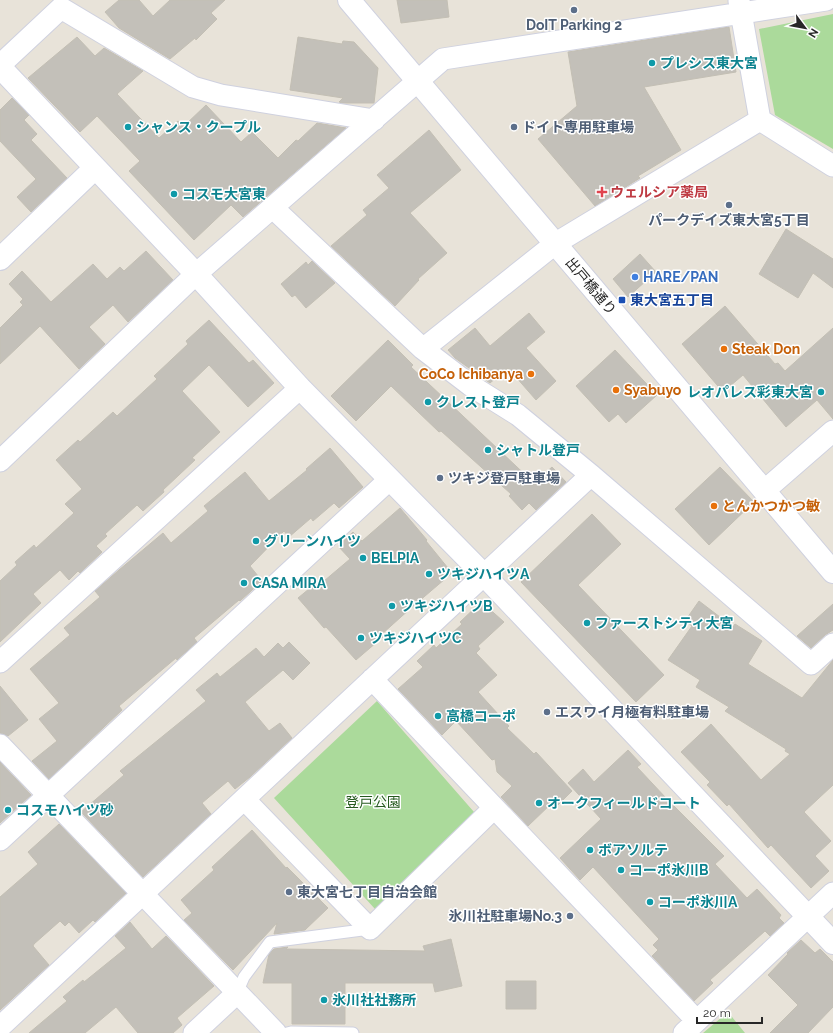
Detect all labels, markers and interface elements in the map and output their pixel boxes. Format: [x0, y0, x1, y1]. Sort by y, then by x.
marker: DoIT Parking 2 [569, 5, 579, 15]
north arrow [785, 8, 825, 48]
place label: DoIT Parking 2 [526, 17, 622, 33]
text: N [805, 26, 821, 40]
place label: プレシス東大宮 [660, 55, 758, 71]
marker: プレシス東大宮 [647, 58, 657, 68]
place label: シャンス・クープル [136, 119, 261, 135]
place label: ドイト専用駐車場 [522, 119, 634, 135]
marker: シャンス・クープル [123, 122, 133, 132]
marker: ドイト専用駐車場 [509, 122, 519, 132]
place label: ウェルシア薬局 [610, 184, 708, 200]
place label: コスモ大宮東 [182, 186, 266, 202]
marker: ウェルシア薬局 [597, 187, 607, 197]
marker: コスモ大宮東 [169, 189, 179, 199]
marker: パークデイズ東大宮5丁目 [724, 200, 734, 210]
place label: パークデイズ東大宮5丁目 [648, 212, 810, 228]
street label: 出戸橋通り [562, 254, 620, 318]
place label: HARE/PAN [643, 269, 718, 285]
marker: HARE/PAN [630, 272, 640, 282]
place label: 東大宮五丁目 [630, 292, 714, 308]
marker: 東大宮五丁目 [617, 295, 627, 305]
place label: Steak Don [732, 341, 800, 357]
marker: Steak Don [719, 344, 729, 354]
place label: CoCo Ichibanya [419, 366, 523, 382]
marker: CoCo Ichibanya [526, 369, 536, 379]
place label: Syabuyo [624, 382, 682, 398]
place label: レオパレス彩東大宮 [687, 384, 813, 400]
marker: Syabuyo [611, 385, 621, 395]
marker: レオパレス彩東大宮 [816, 387, 826, 397]
place label: クレスト登戸 [436, 394, 520, 410]
marker: クレスト登戸 [423, 397, 433, 407]
place label: シャトル登戸 [496, 442, 580, 458]
marker: シャトル登戸 [483, 445, 493, 455]
place label: ツキジ登戸駐車場 [448, 470, 560, 486]
marker: ツキジ登戸駐車場 [435, 473, 445, 483]
place label: とんかつかつ敏 [722, 498, 820, 514]
marker: とんかつかつ敏 [709, 501, 719, 511]
place label: グリーンハイツ [264, 533, 361, 549]
marker: グリーンハイツ [251, 536, 261, 546]
place label: BELPIA [371, 550, 420, 566]
marker: BELPIA [358, 553, 368, 563]
place label: ツキジハイツA [437, 566, 530, 582]
marker: ツキジハイツA [424, 569, 434, 579]
place label: CASA MIRA [252, 575, 327, 591]
marker: CASA MIRA [239, 578, 249, 588]
place label: ツキジハイツB [400, 598, 493, 614]
marker: ツキジハイツB [387, 601, 397, 611]
place label: ファーストシティ大宮 [595, 615, 733, 631]
marker: ファーストシティ大宮 [582, 618, 592, 628]
place label: ツキジハイツC [369, 630, 462, 646]
marker: ツキジハイツC [356, 633, 366, 643]
place label: エスワイ月極有料駐車場 [555, 704, 709, 720]
marker: エスワイ月極有料駐車場 [542, 707, 552, 717]
place label: 高橋コーポ [446, 708, 516, 724]
marker: 高橋コーポ [433, 711, 443, 721]
park label: 登戸公園 [345, 794, 401, 810]
place label: オークフィールドコート [547, 795, 701, 811]
marker: オークフィールドコート [534, 798, 544, 808]
place label: コスモハイツ砂 [16, 802, 114, 818]
marker: コスモハイツ砂 [3, 805, 13, 815]
place label: ボアソルテ [598, 842, 668, 858]
marker: ボアソルテ [585, 845, 595, 855]
place label: コーポ氷川B [629, 862, 709, 878]
marker: コーポ氷川B [616, 865, 626, 875]
place label: 東大宮七丁目自治会館 [297, 884, 437, 900]
marker: 東大宮七丁目自治会館 [284, 887, 294, 897]
place label: コーポ氷川A [658, 894, 738, 910]
marker: コーポ氷川A [645, 897, 655, 907]
place label: 氷川社駐車場No.3 [448, 908, 562, 924]
marker: 氷川社駐車場No.3 [565, 911, 575, 921]
place label: 氷川社社務所 [332, 992, 416, 1008]
marker: 氷川社社務所 [319, 995, 329, 1005]
scale bar [697, 999, 762, 1025]
text: 20 m [703, 1006, 731, 1020]

